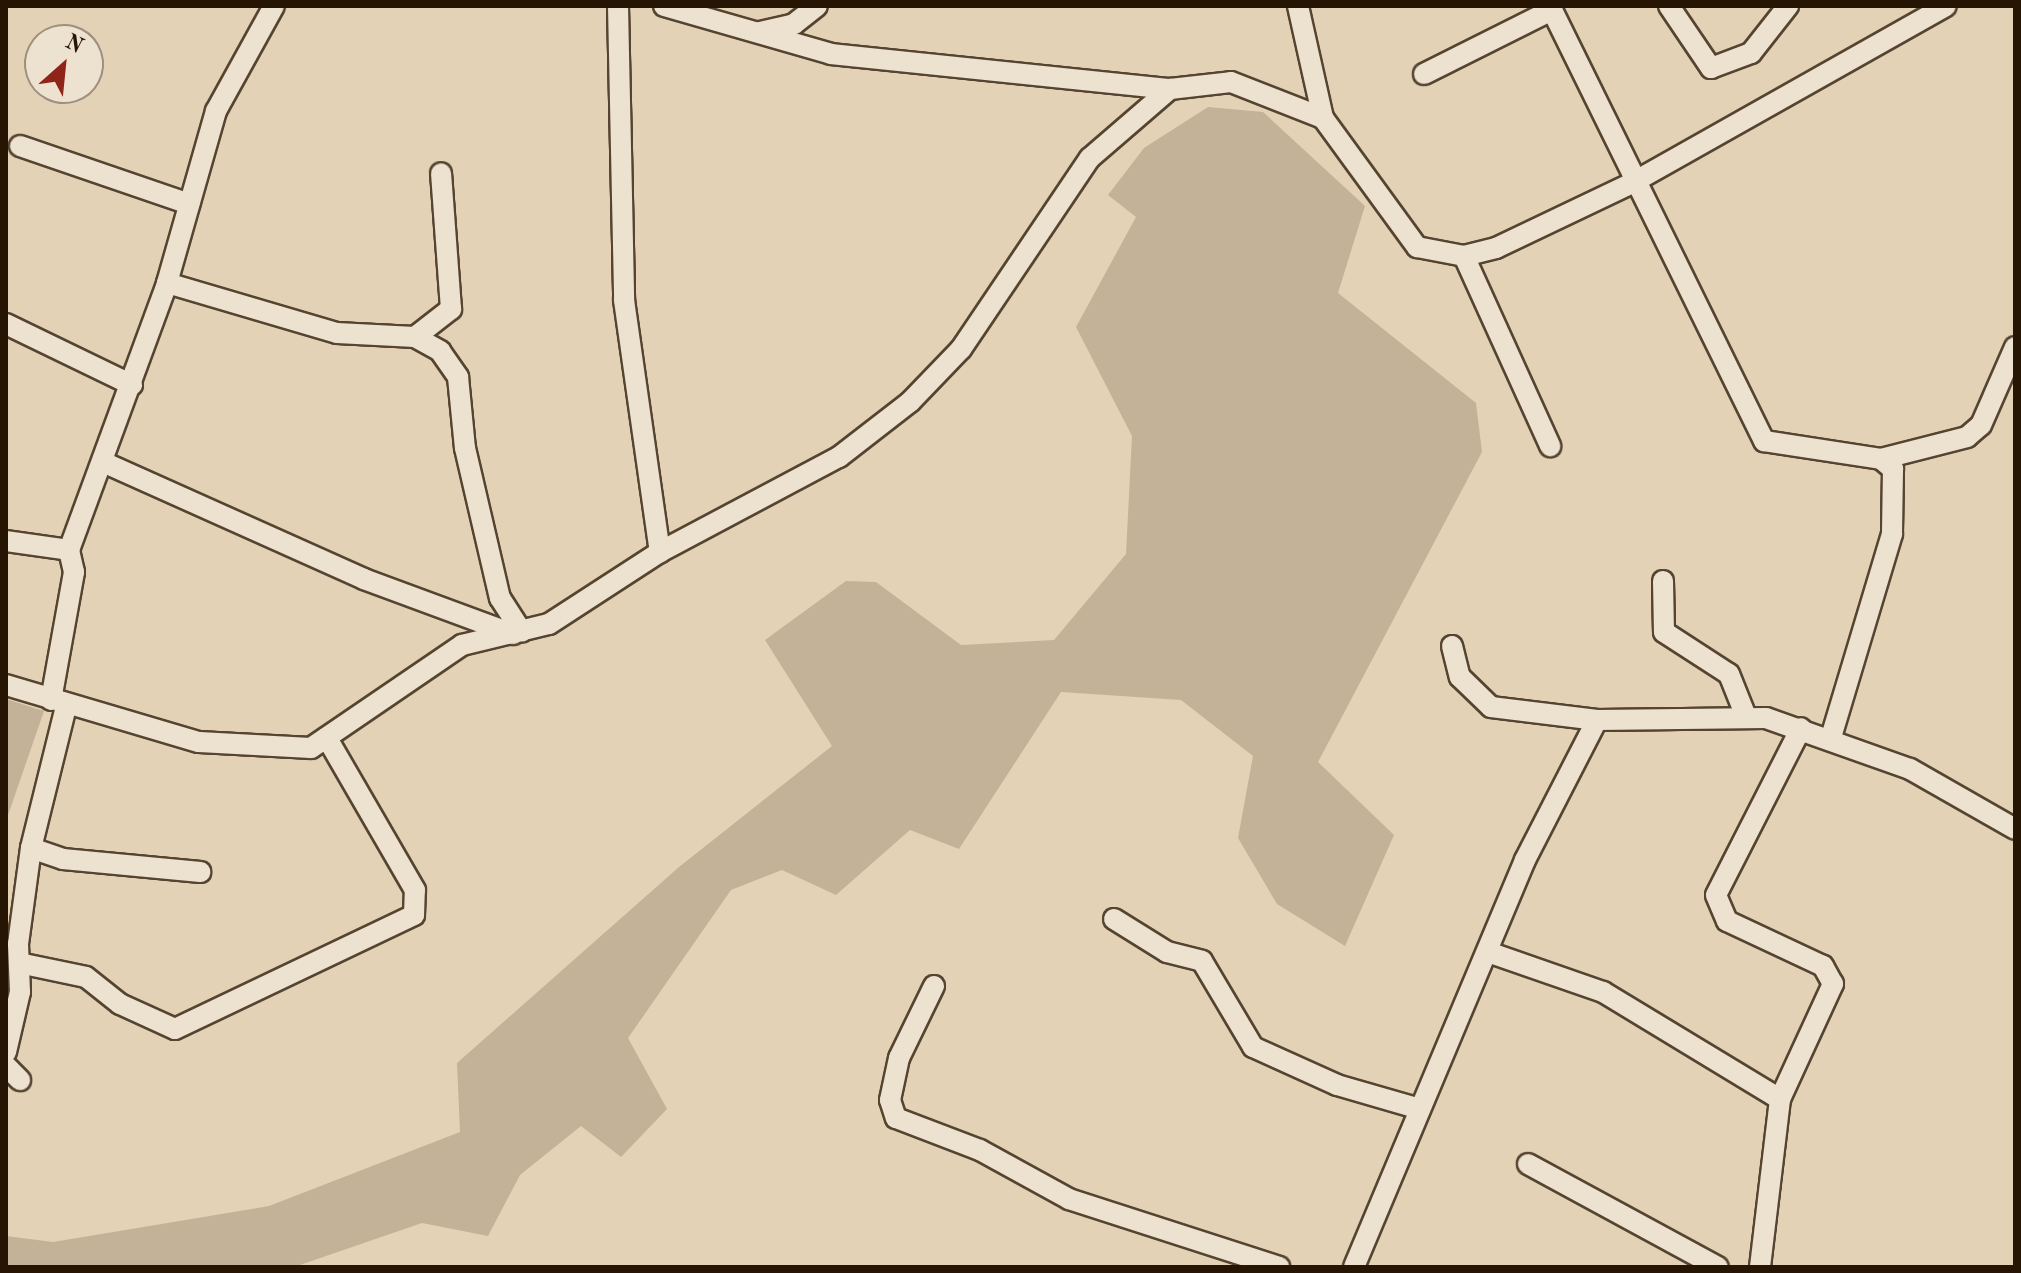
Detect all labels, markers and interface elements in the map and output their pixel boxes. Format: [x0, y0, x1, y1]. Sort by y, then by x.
north arrow [24, 24, 104, 104]
text: N [62, 31, 86, 58]

